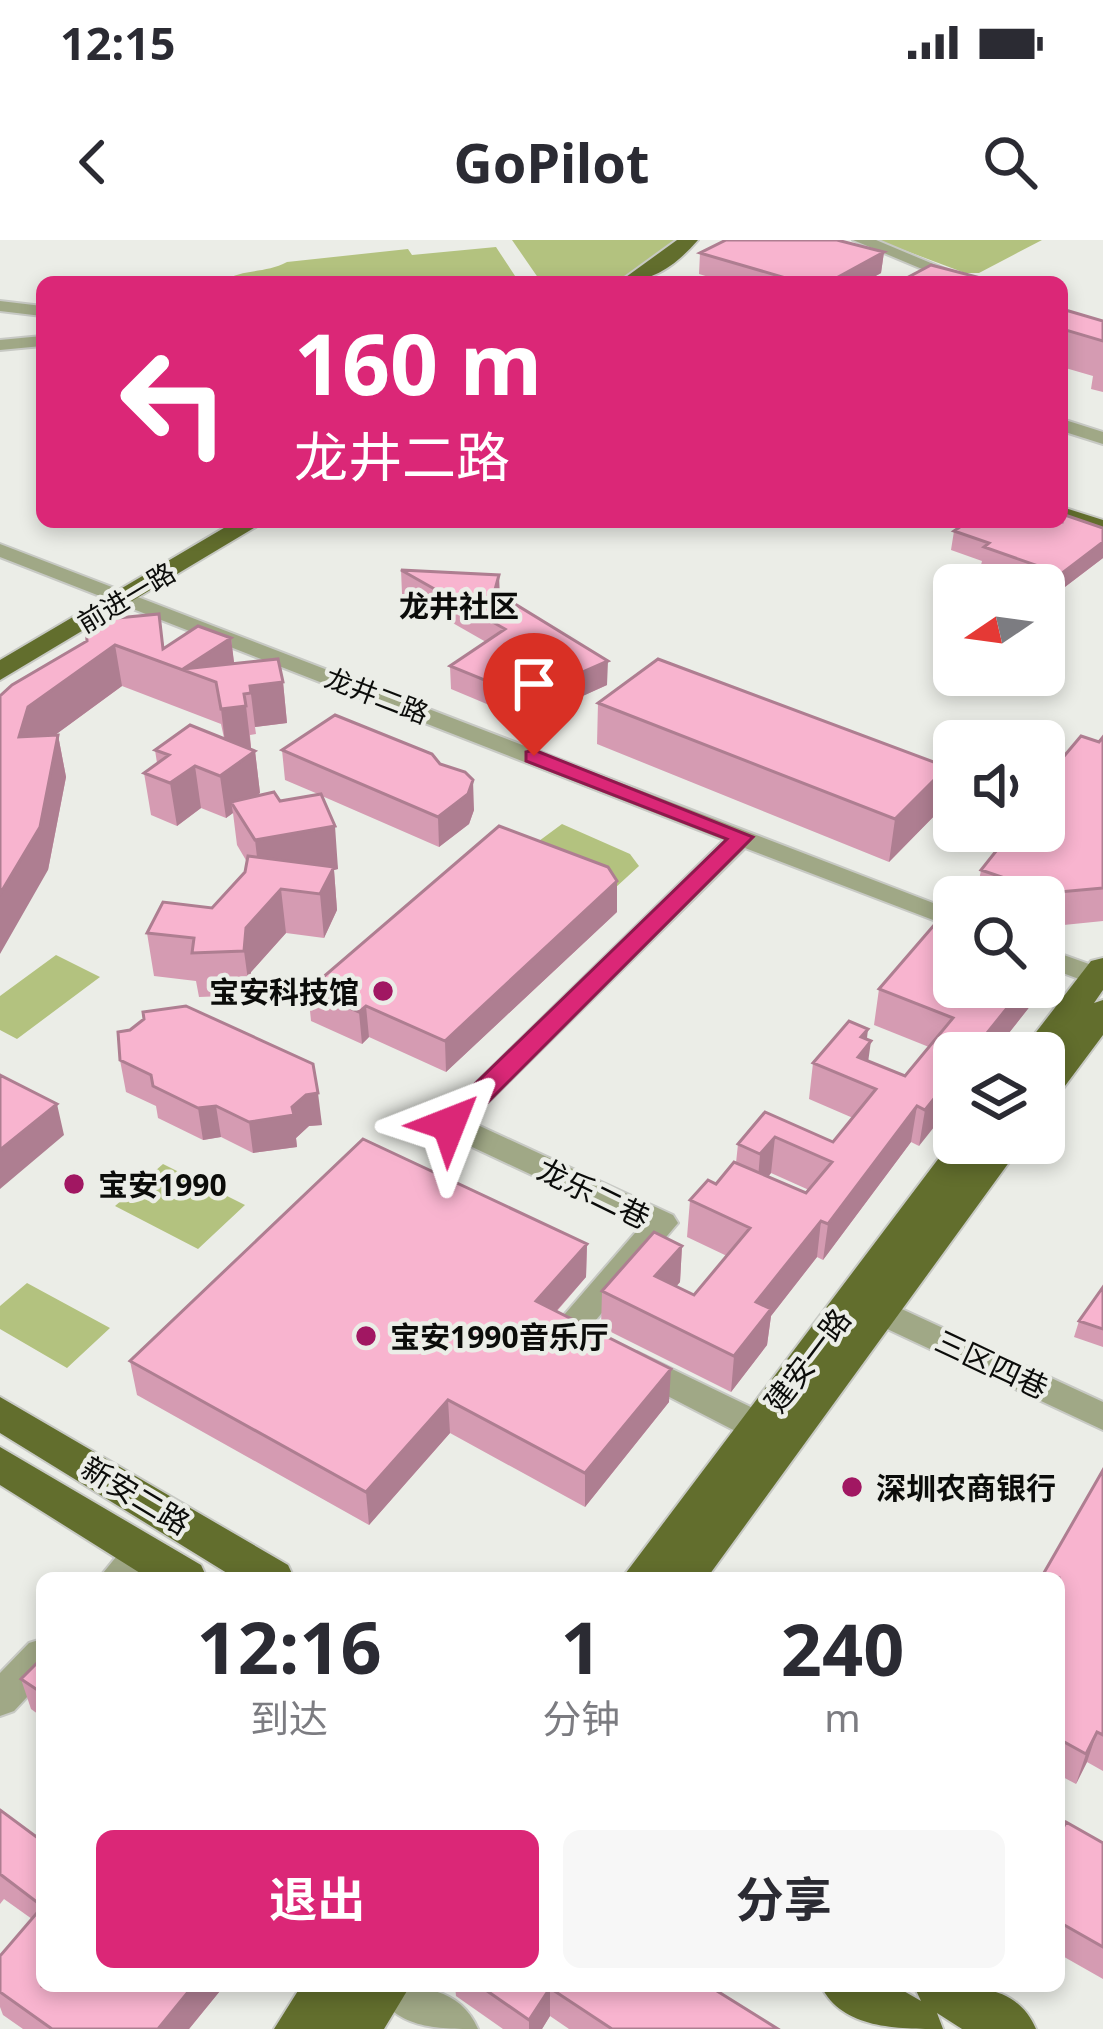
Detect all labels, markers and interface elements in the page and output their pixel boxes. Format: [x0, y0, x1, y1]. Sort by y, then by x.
text: 12:15 [60, 12, 176, 73]
text: GoPilot [454, 125, 649, 199]
icon: back [60, 129, 126, 195]
icon: search [977, 129, 1043, 195]
text: 160 m [294, 305, 542, 420]
icon: left [96, 324, 252, 480]
text: 龙井二路 [294, 419, 510, 493]
street label: 前进一路 [70, 553, 182, 641]
north arrow [933, 564, 1065, 696]
map controls [933, 564, 1065, 1164]
district label: 龙井社区 [399, 585, 519, 626]
pin [483, 633, 585, 756]
icon: arrive [501, 651, 567, 717]
street label: 龙井二路 [320, 658, 434, 732]
button: sound [933, 720, 1065, 852]
button: search [933, 876, 1065, 1008]
place label: 宝安科技馆 [209, 971, 359, 1012]
marker: 宝安科技馆 [370, 978, 396, 1004]
button: layers [933, 1032, 1065, 1164]
position arrow [386, 1061, 512, 1187]
street label: 龙乐二巷 [531, 1148, 657, 1238]
place label: 宝安1990 [98, 1164, 227, 1205]
marker: 宝安1990 [61, 1171, 87, 1197]
street label: 建安一路 [755, 1300, 859, 1420]
place label: 宝安1990音乐厅 [390, 1316, 609, 1357]
street label: 三区四巷 [929, 1320, 1055, 1408]
marker: 宝安1990音乐厅 [353, 1323, 379, 1349]
street label: 新安二路 [74, 1447, 198, 1543]
place label: 深圳农商银行 [876, 1467, 1056, 1508]
marker: 深圳农商银行 [839, 1474, 865, 1500]
text: 12:16 [197, 1597, 382, 1695]
text: 1 [561, 1597, 602, 1695]
text: 240 [781, 1599, 904, 1697]
text: m [824, 1690, 861, 1743]
text: 到达 [250, 1691, 328, 1744]
text: 分钟 [542, 1691, 620, 1744]
button: 退出 [96, 1830, 539, 1968]
button: 分享 [563, 1830, 1005, 1968]

